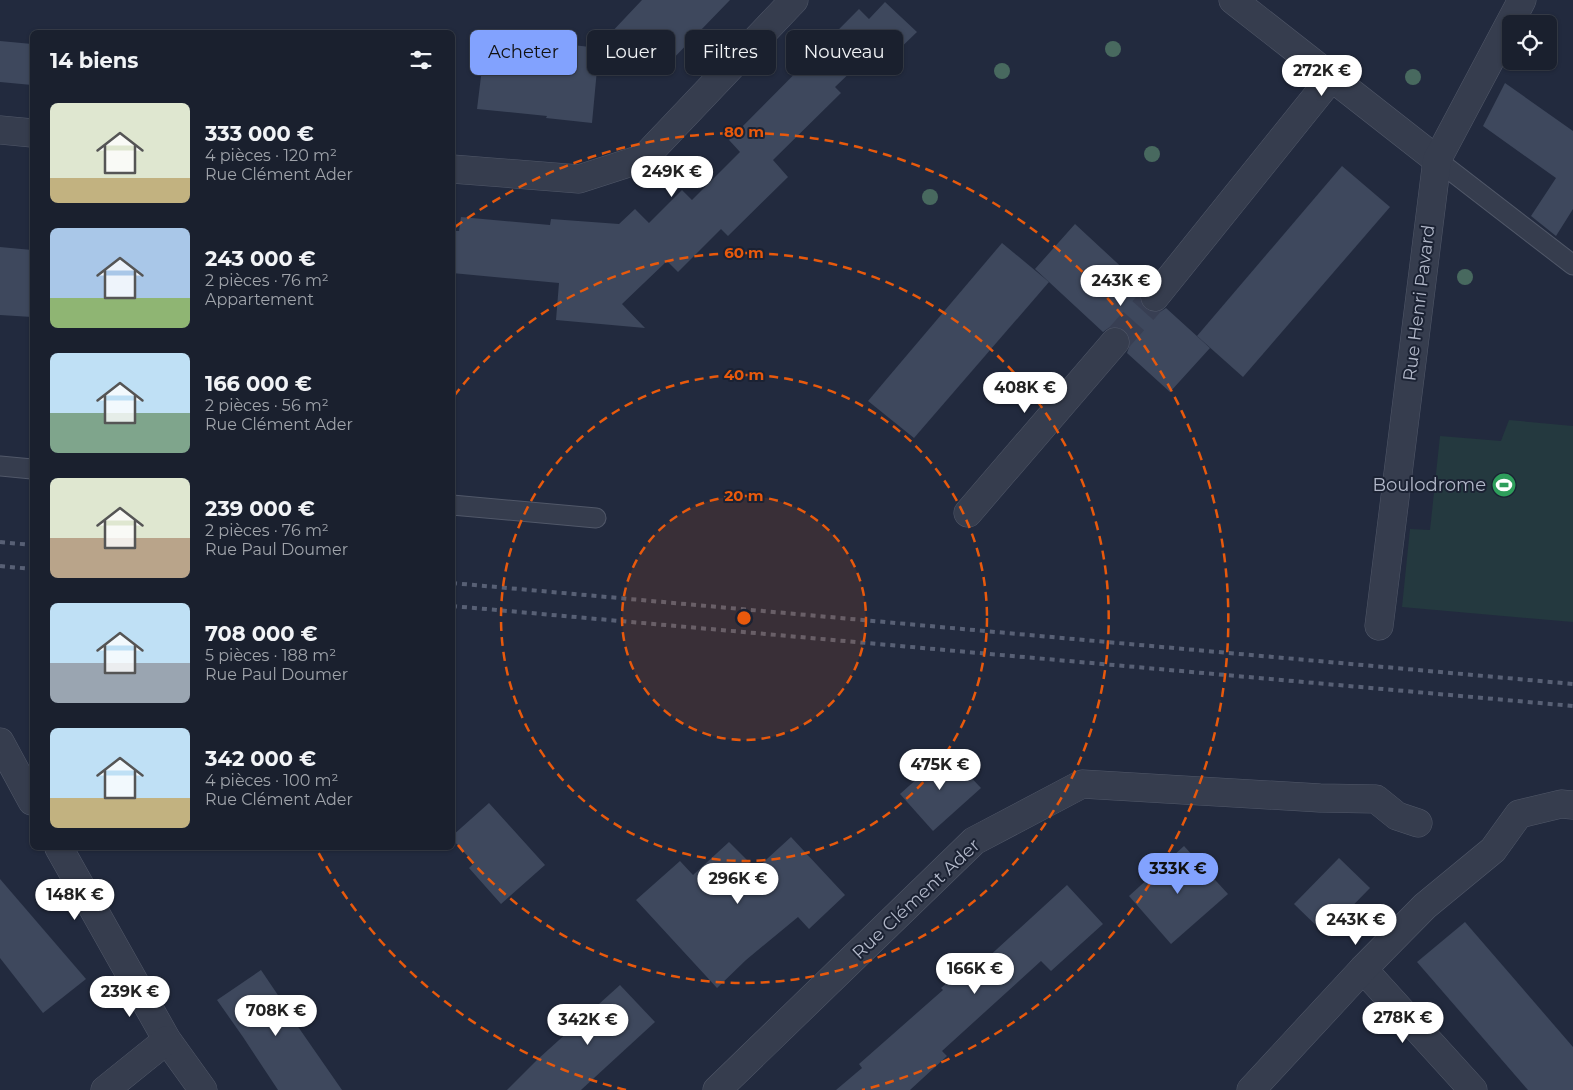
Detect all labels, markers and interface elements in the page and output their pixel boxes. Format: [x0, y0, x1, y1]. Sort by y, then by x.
map controls [1502, 15, 1557, 70]
button: locate [1502, 15, 1557, 70]
chip: Acheter [470, 30, 577, 75]
chip: Louer [587, 30, 675, 75]
chip: Filtres [685, 30, 776, 75]
chip: Nouveau [786, 30, 903, 75]
icon: filters [407, 46, 435, 74]
text: 14 biens [50, 48, 138, 73]
pin: 272K € [1281, 54, 1363, 97]
text: 272K € [1293, 61, 1351, 80]
text: 333 000 € [205, 121, 314, 146]
text: 80 m [724, 122, 764, 141]
icon: home [90, 123, 150, 183]
text: 4 pièces · 120 m² [205, 146, 337, 165]
pin: 249K € [631, 156, 713, 198]
text: 249K € [642, 162, 702, 181]
text: Rue Clément Ader [205, 165, 353, 184]
street label: Rue Henri Pavard [1398, 224, 1440, 382]
text: 60 m [724, 243, 764, 262]
text: 243 000 € [205, 246, 316, 271]
icon: home [90, 248, 150, 308]
pin: 243K € [1080, 264, 1162, 307]
text: 2 pièces · 76 m² [205, 271, 329, 290]
text: 243K € [1091, 271, 1151, 290]
text: Appartement [205, 290, 314, 309]
text: 40 m [724, 365, 764, 384]
text: 166 000 € [205, 371, 312, 396]
pin: 408K € [984, 372, 1066, 414]
icon: home [90, 373, 150, 433]
text: 408K € [994, 378, 1056, 397]
text: 2 pièces · 56 m² [205, 396, 329, 415]
text: Rue Clément Ader [205, 415, 353, 434]
sports icon: Boulodrome [1491, 472, 1517, 498]
place label: Boulodrome [1372, 474, 1486, 496]
text: 20 m [724, 486, 764, 505]
text: 239 000 € [205, 496, 315, 521]
icon: home [90, 498, 150, 558]
text: 2 pièces · 76 m² [205, 521, 329, 540]
text: Rue Paul Doumer [205, 540, 348, 559]
centre of rings [735, 609, 753, 627]
text: 708 000 € [205, 621, 317, 646]
icon: home [90, 623, 150, 683]
text: 5 pièces · 188 m² [205, 646, 336, 665]
text: Rue Paul Doumer [205, 665, 348, 684]
text: 342 000 € [205, 746, 316, 771]
icon: home [90, 748, 150, 808]
pin: 475K € [899, 748, 981, 791]
text: 475K € [911, 755, 969, 774]
text: 4 pièces · 100 m² [205, 771, 338, 790]
text: Rue Clément Ader [205, 790, 353, 809]
street label: Rue Clément Ader [848, 834, 984, 964]
pin: 333K € [1137, 852, 1219, 895]
text: 333K € [1149, 859, 1207, 878]
pin: 296K € [697, 862, 779, 905]
text: 296K € [708, 869, 768, 888]
pin: 148K € [34, 878, 116, 921]
text: 148K € [46, 885, 104, 904]
pin: 243K € [1315, 904, 1397, 946]
text: 243K € [1326, 910, 1386, 929]
pin: 166K € [934, 952, 1016, 995]
text: 166K € [947, 959, 1003, 978]
pin: 239K € [89, 976, 171, 1018]
text: 239K € [101, 982, 159, 1001]
pin: 708K € [235, 994, 317, 1037]
text: 708K € [246, 1001, 306, 1020]
pin: 278K € [1362, 1002, 1444, 1044]
pin: 342K € [547, 1004, 629, 1046]
text: 278K € [1374, 1008, 1433, 1027]
text: 342K € [558, 1010, 618, 1029]

